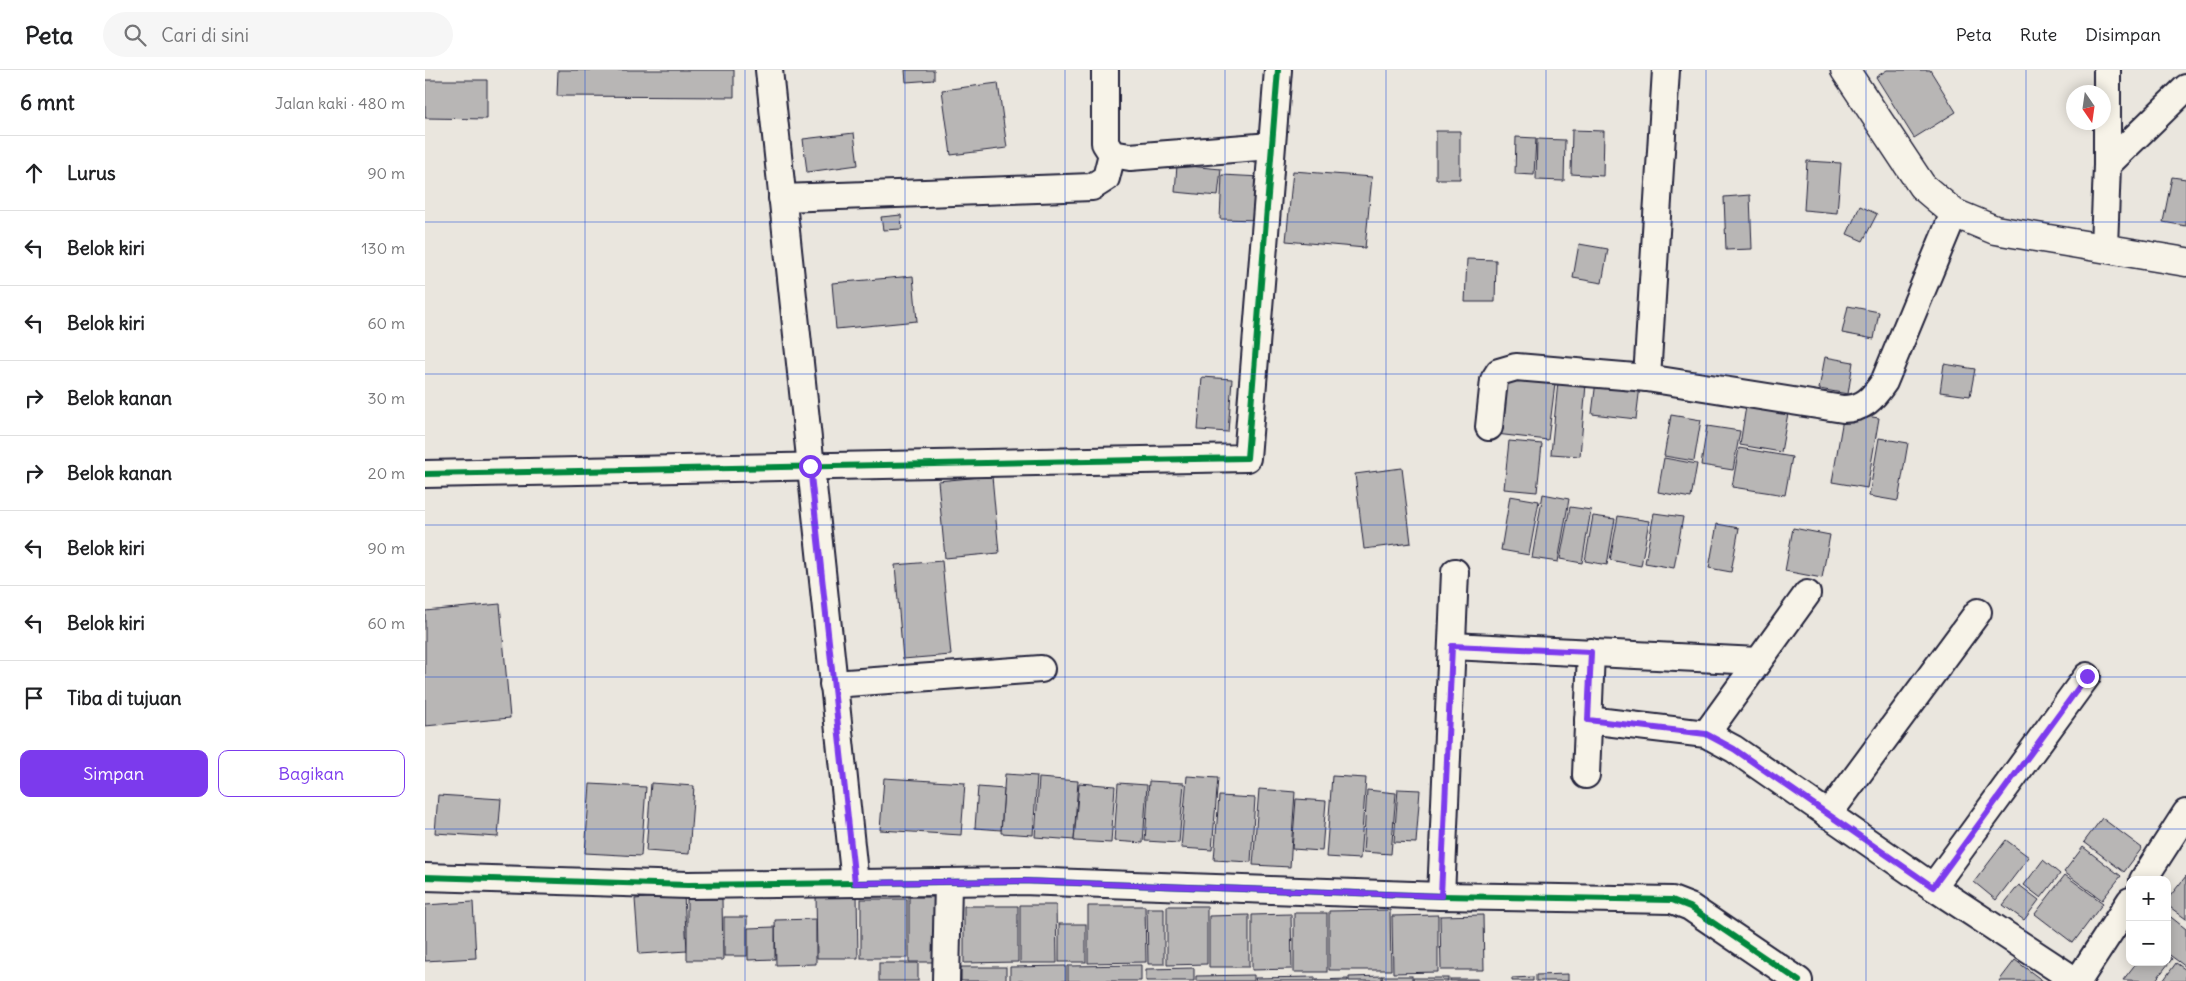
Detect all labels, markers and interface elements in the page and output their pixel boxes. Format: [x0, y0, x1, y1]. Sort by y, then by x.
search box [103, 12, 453, 57]
text: Peta [25, 20, 73, 50]
icon: search [121, 21, 149, 49]
text: Cari di sini [161, 23, 249, 47]
text: Peta [1956, 23, 1992, 46]
text: Rute [2020, 23, 2057, 46]
text: Disimpan [2085, 23, 2161, 46]
north arrow [2066, 85, 2111, 130]
text: 6 mnt [20, 89, 75, 116]
text: Jalan kaki · 480 m [275, 93, 405, 113]
icon: ahead [20, 159, 48, 187]
text: Lurus [67, 161, 116, 185]
text: 90 m [367, 163, 405, 183]
icon: left [20, 234, 48, 262]
text: Belok kiri [67, 236, 145, 260]
text: 130 m [361, 238, 405, 258]
icon: left [20, 309, 48, 337]
text: Belok kiri [67, 311, 145, 335]
text: 60 m [367, 313, 405, 333]
icon: right [20, 384, 48, 412]
text: Belok kanan [67, 386, 172, 410]
text: 30 m [368, 388, 405, 408]
route start [799, 455, 822, 478]
icon: right [20, 459, 48, 487]
text: Belok kanan [67, 461, 172, 485]
text: 20 m [368, 463, 405, 483]
icon: left [20, 534, 48, 562]
text: Belok kiri [67, 536, 145, 560]
text: 90 m [367, 538, 405, 558]
icon: left [20, 609, 48, 637]
text: Belok kiri [67, 611, 145, 635]
text: 60 m [367, 613, 405, 633]
route end [2076, 665, 2099, 688]
icon: arrive [20, 684, 48, 712]
text: Tiba di tujuan [67, 686, 182, 710]
button: Simpan [20, 750, 208, 797]
button: Bagikan [218, 750, 405, 797]
map controls [2126, 876, 2171, 966]
button: + [2126, 876, 2171, 921]
button: − [2126, 921, 2171, 966]

